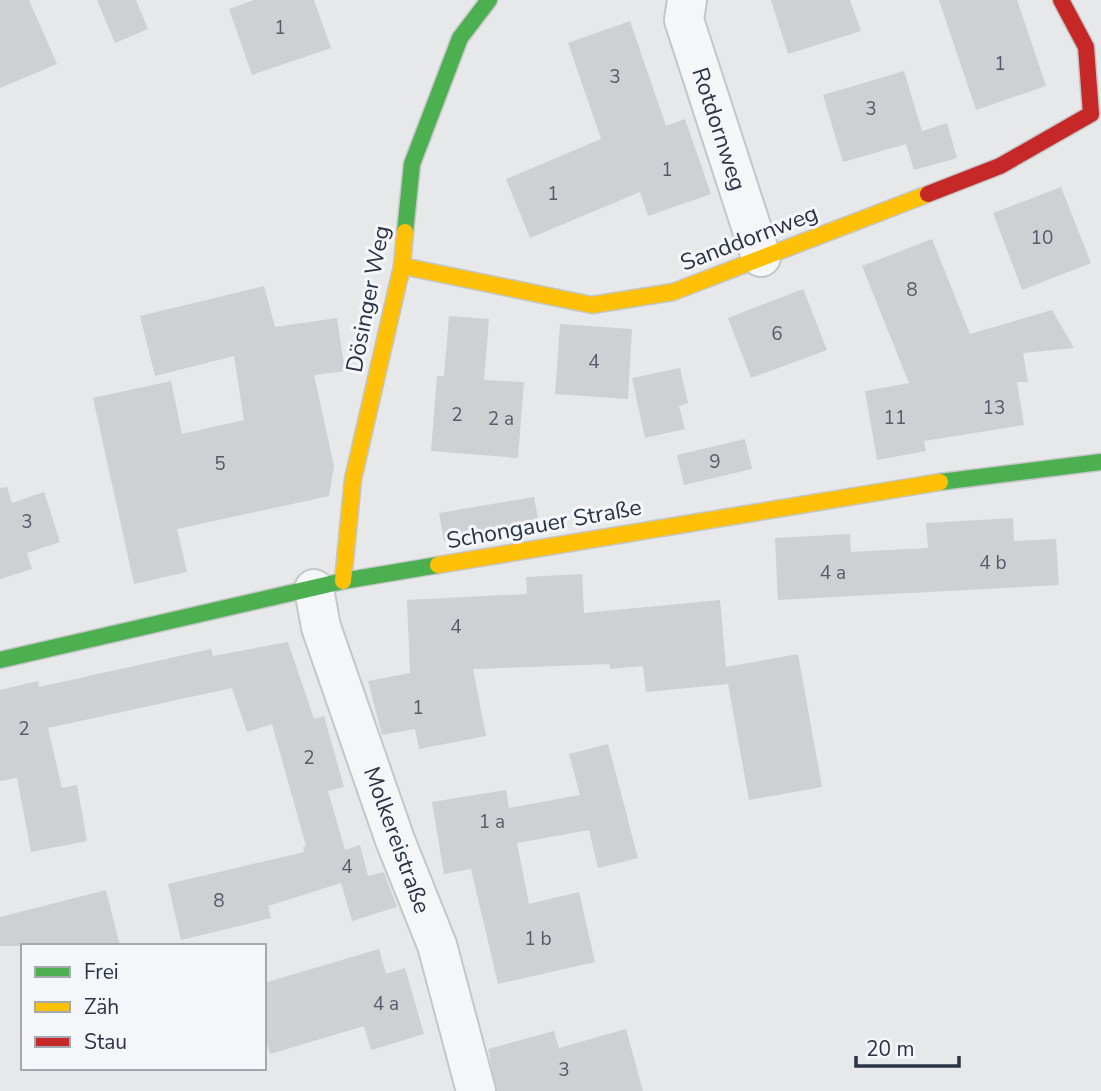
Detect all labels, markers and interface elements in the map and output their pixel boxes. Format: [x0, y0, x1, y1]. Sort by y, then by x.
house number: 1 [274, 15, 286, 41]
house number: 1 [994, 51, 1006, 77]
street label: Rotdornweg [684, 63, 754, 195]
house number: 3 [609, 64, 621, 90]
house number: 3 [865, 96, 877, 122]
house number: 1 [661, 157, 673, 183]
house number: 1 [547, 181, 559, 207]
street label: Sanddornweg [676, 198, 822, 278]
street label: Dösinger Weg [339, 223, 397, 375]
house number: 10 [1031, 225, 1053, 251]
house number: 8 [906, 277, 918, 303]
house number: 6 [771, 321, 783, 347]
house number: 4 [588, 349, 600, 375]
house number: 13 [983, 395, 1005, 421]
house number: 2 [451, 402, 463, 428]
house number: 11 [884, 405, 906, 431]
house number: 2 a [488, 406, 514, 432]
house number: 9 [709, 449, 721, 475]
house number: 5 [214, 451, 226, 477]
street label: Schongauer Straße [444, 492, 644, 556]
house number: 3 [21, 509, 33, 535]
house number: 4 b [979, 550, 1007, 576]
house number: 4 a [820, 560, 846, 586]
house number: 4 [450, 614, 462, 640]
house number: 1 [412, 695, 424, 721]
house number: 2 [18, 716, 30, 742]
house number: 2 [303, 745, 315, 771]
street label: Molkereistraße [356, 762, 438, 918]
house number: 1 a [479, 809, 505, 835]
house number: 4 [341, 854, 353, 880]
house number: 8 [213, 888, 225, 914]
house number: 1 b [524, 926, 552, 952]
legend [21, 944, 266, 1070]
text: Frei [84, 958, 119, 986]
house number: 4 a [373, 991, 399, 1017]
text: Zäh [84, 993, 119, 1021]
scale bar [856, 1024, 959, 1068]
text: Stau [84, 1028, 127, 1056]
text: 20 m [866, 1035, 915, 1063]
house number: 3 [558, 1057, 570, 1083]

